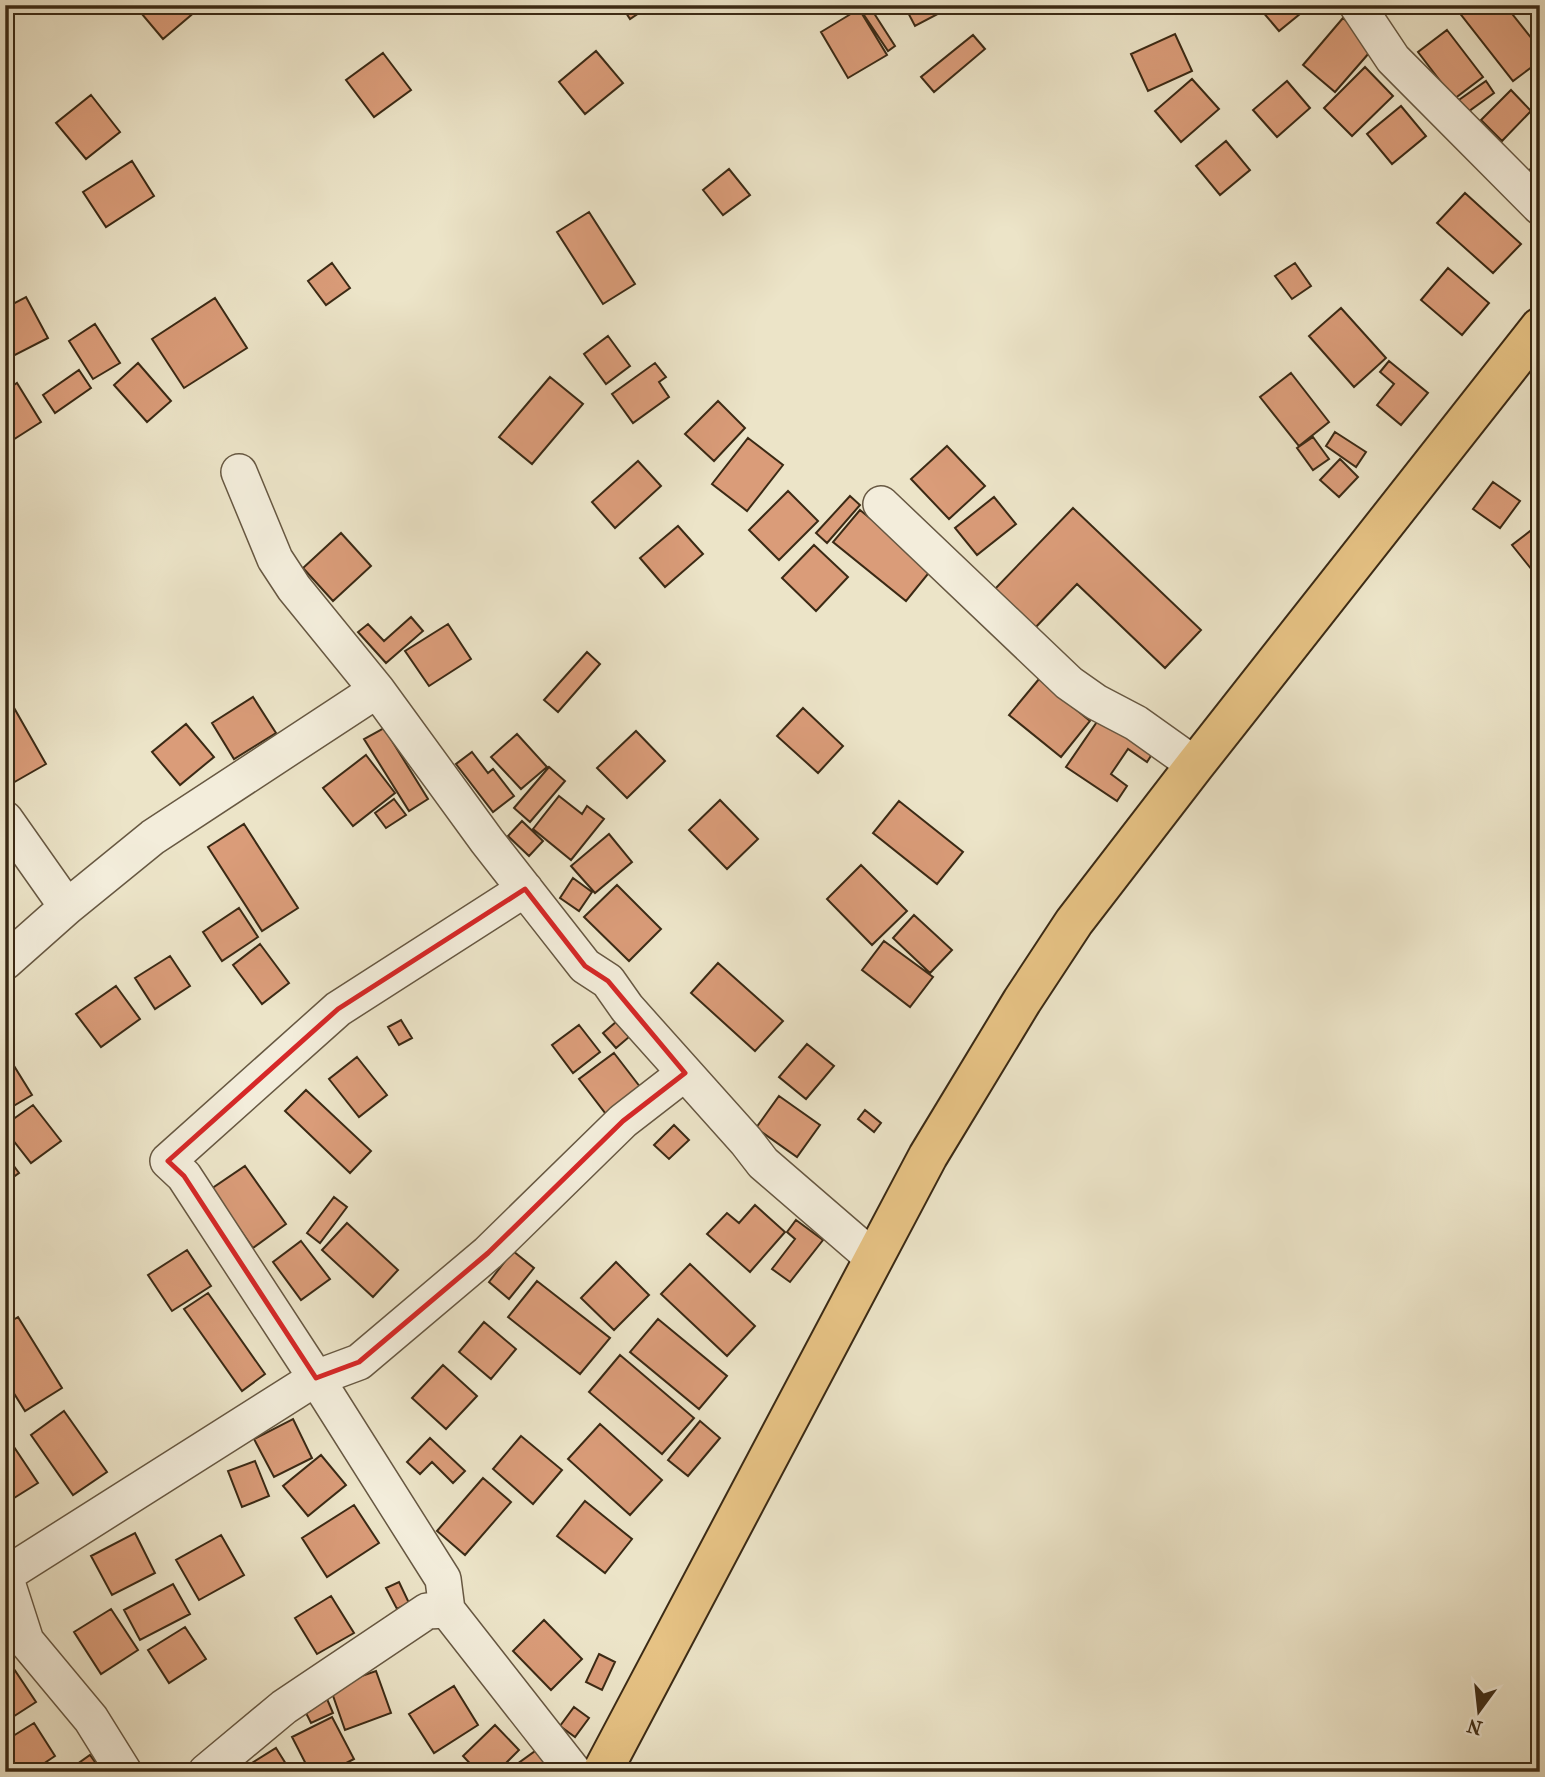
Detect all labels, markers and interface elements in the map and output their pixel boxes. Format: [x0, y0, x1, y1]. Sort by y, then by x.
north arrow [1444, 1676, 1514, 1746]
text: N [1464, 1714, 1485, 1739]

